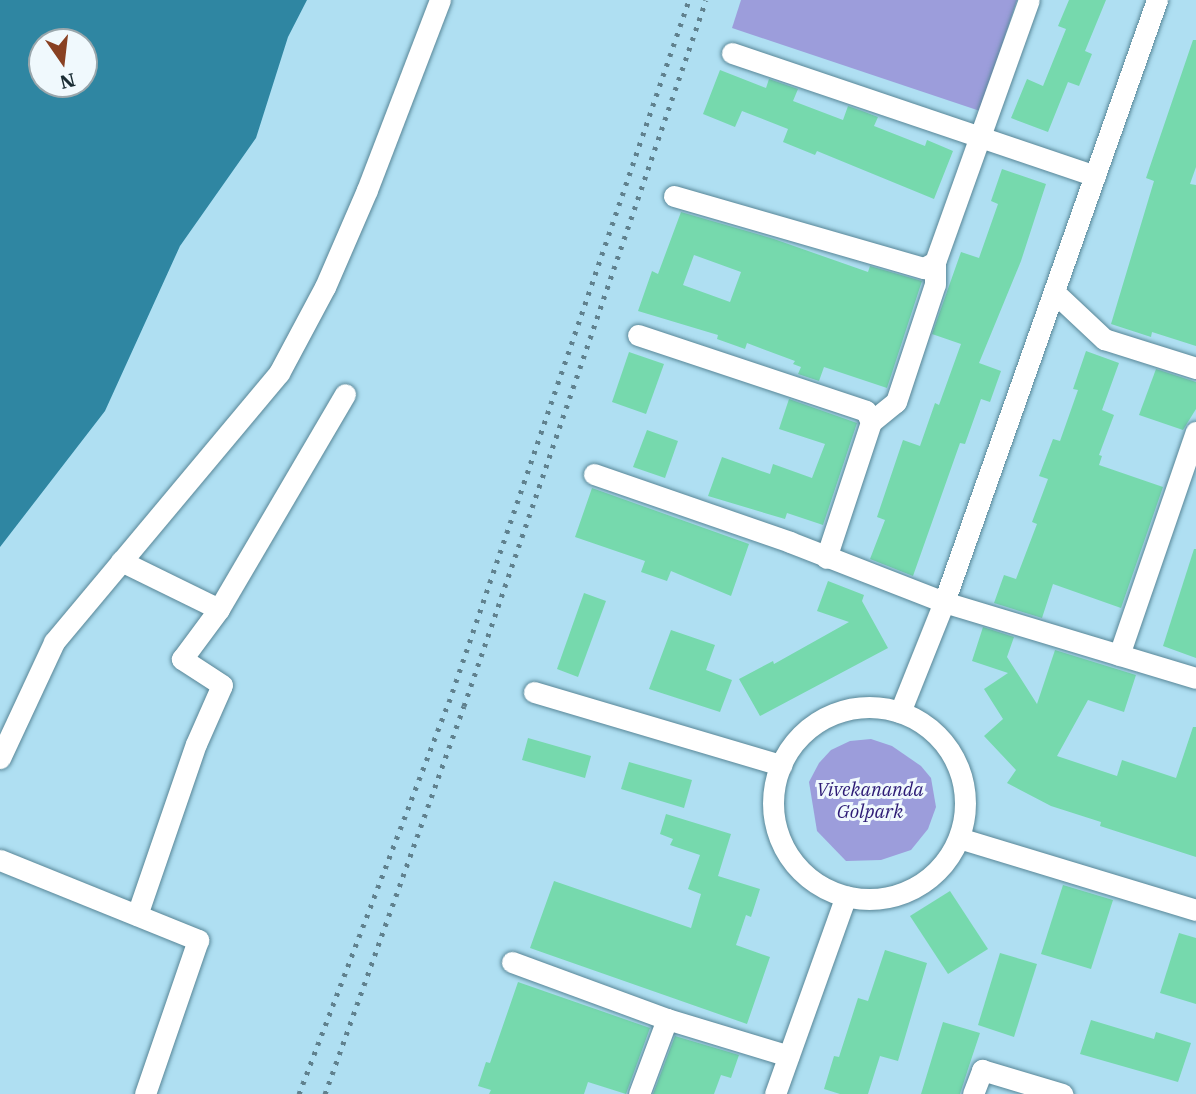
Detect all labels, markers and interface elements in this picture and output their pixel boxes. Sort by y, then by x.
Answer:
north arrow [28,28,98,98]
text: N [57,68,78,95]
park label: Vivekananda Golpark [817,779,923,823]

